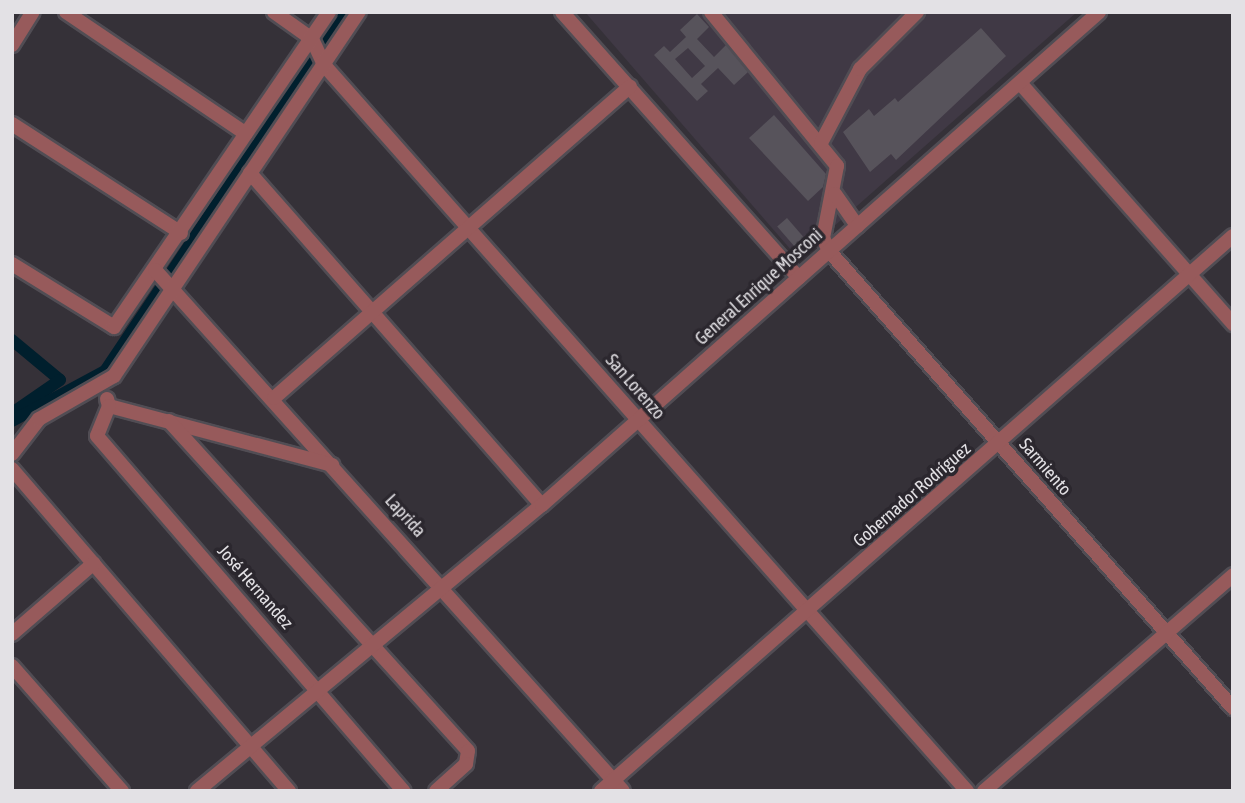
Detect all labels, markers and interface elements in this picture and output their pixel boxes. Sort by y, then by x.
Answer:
street label: General Enrique Mosconi [691,224,827,350]
street label: San Lorenzo [601,350,669,424]
street label: Sarmiento [1014,434,1076,500]
street label: Gobernador Rodríguez [849,438,975,552]
street label: Laprida [380,490,430,542]
street label: José Hernandez [213,541,297,633]

